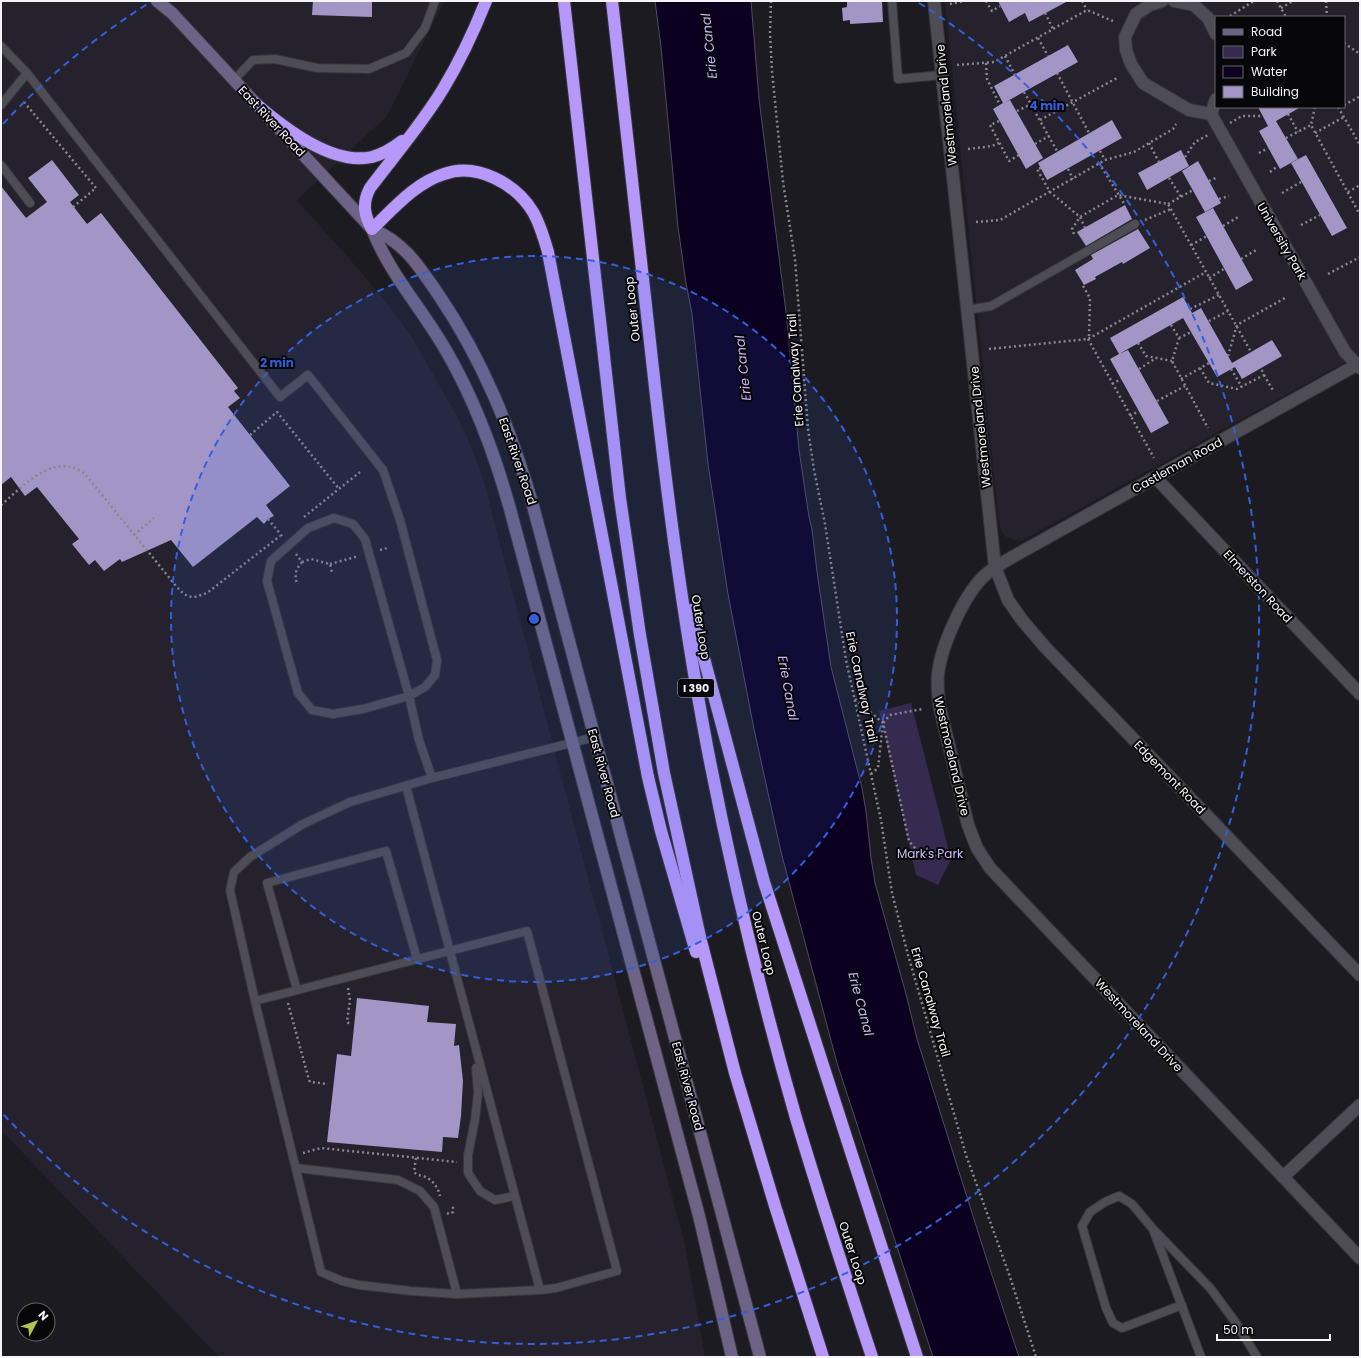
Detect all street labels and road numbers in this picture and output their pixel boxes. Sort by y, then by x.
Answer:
street label: Westmoreland Drive [931,44,961,166]
street label: East River Road [235,82,309,160]
street label: University Park [1253,199,1311,283]
street label: Outer Loop [620,276,644,342]
street label: Erie Canalway Trail [783,313,807,427]
street label: Westmoreland Drive [965,366,995,488]
street label: East River Road [495,415,541,507]
street label: Castleman Road [1129,433,1225,497]
street label: Elmerston Road [1220,546,1296,626]
street label: Outer Loop [687,593,715,661]
street label: Erie Canalway Trail [842,630,882,744]
road number: I 390 [678,679,714,697]
street label: Westmoreland Drive [930,695,974,817]
street label: East River Road [584,727,624,819]
street label: Edgemont Road [1130,736,1210,818]
street label: Outer Loop [748,909,780,977]
street label: Erie Canalway Trail [907,945,955,1059]
street label: Westmoreland Drive [1091,975,1187,1075]
street label: East River Road [668,1040,708,1132]
street label: Outer Loop [835,1219,871,1287]

